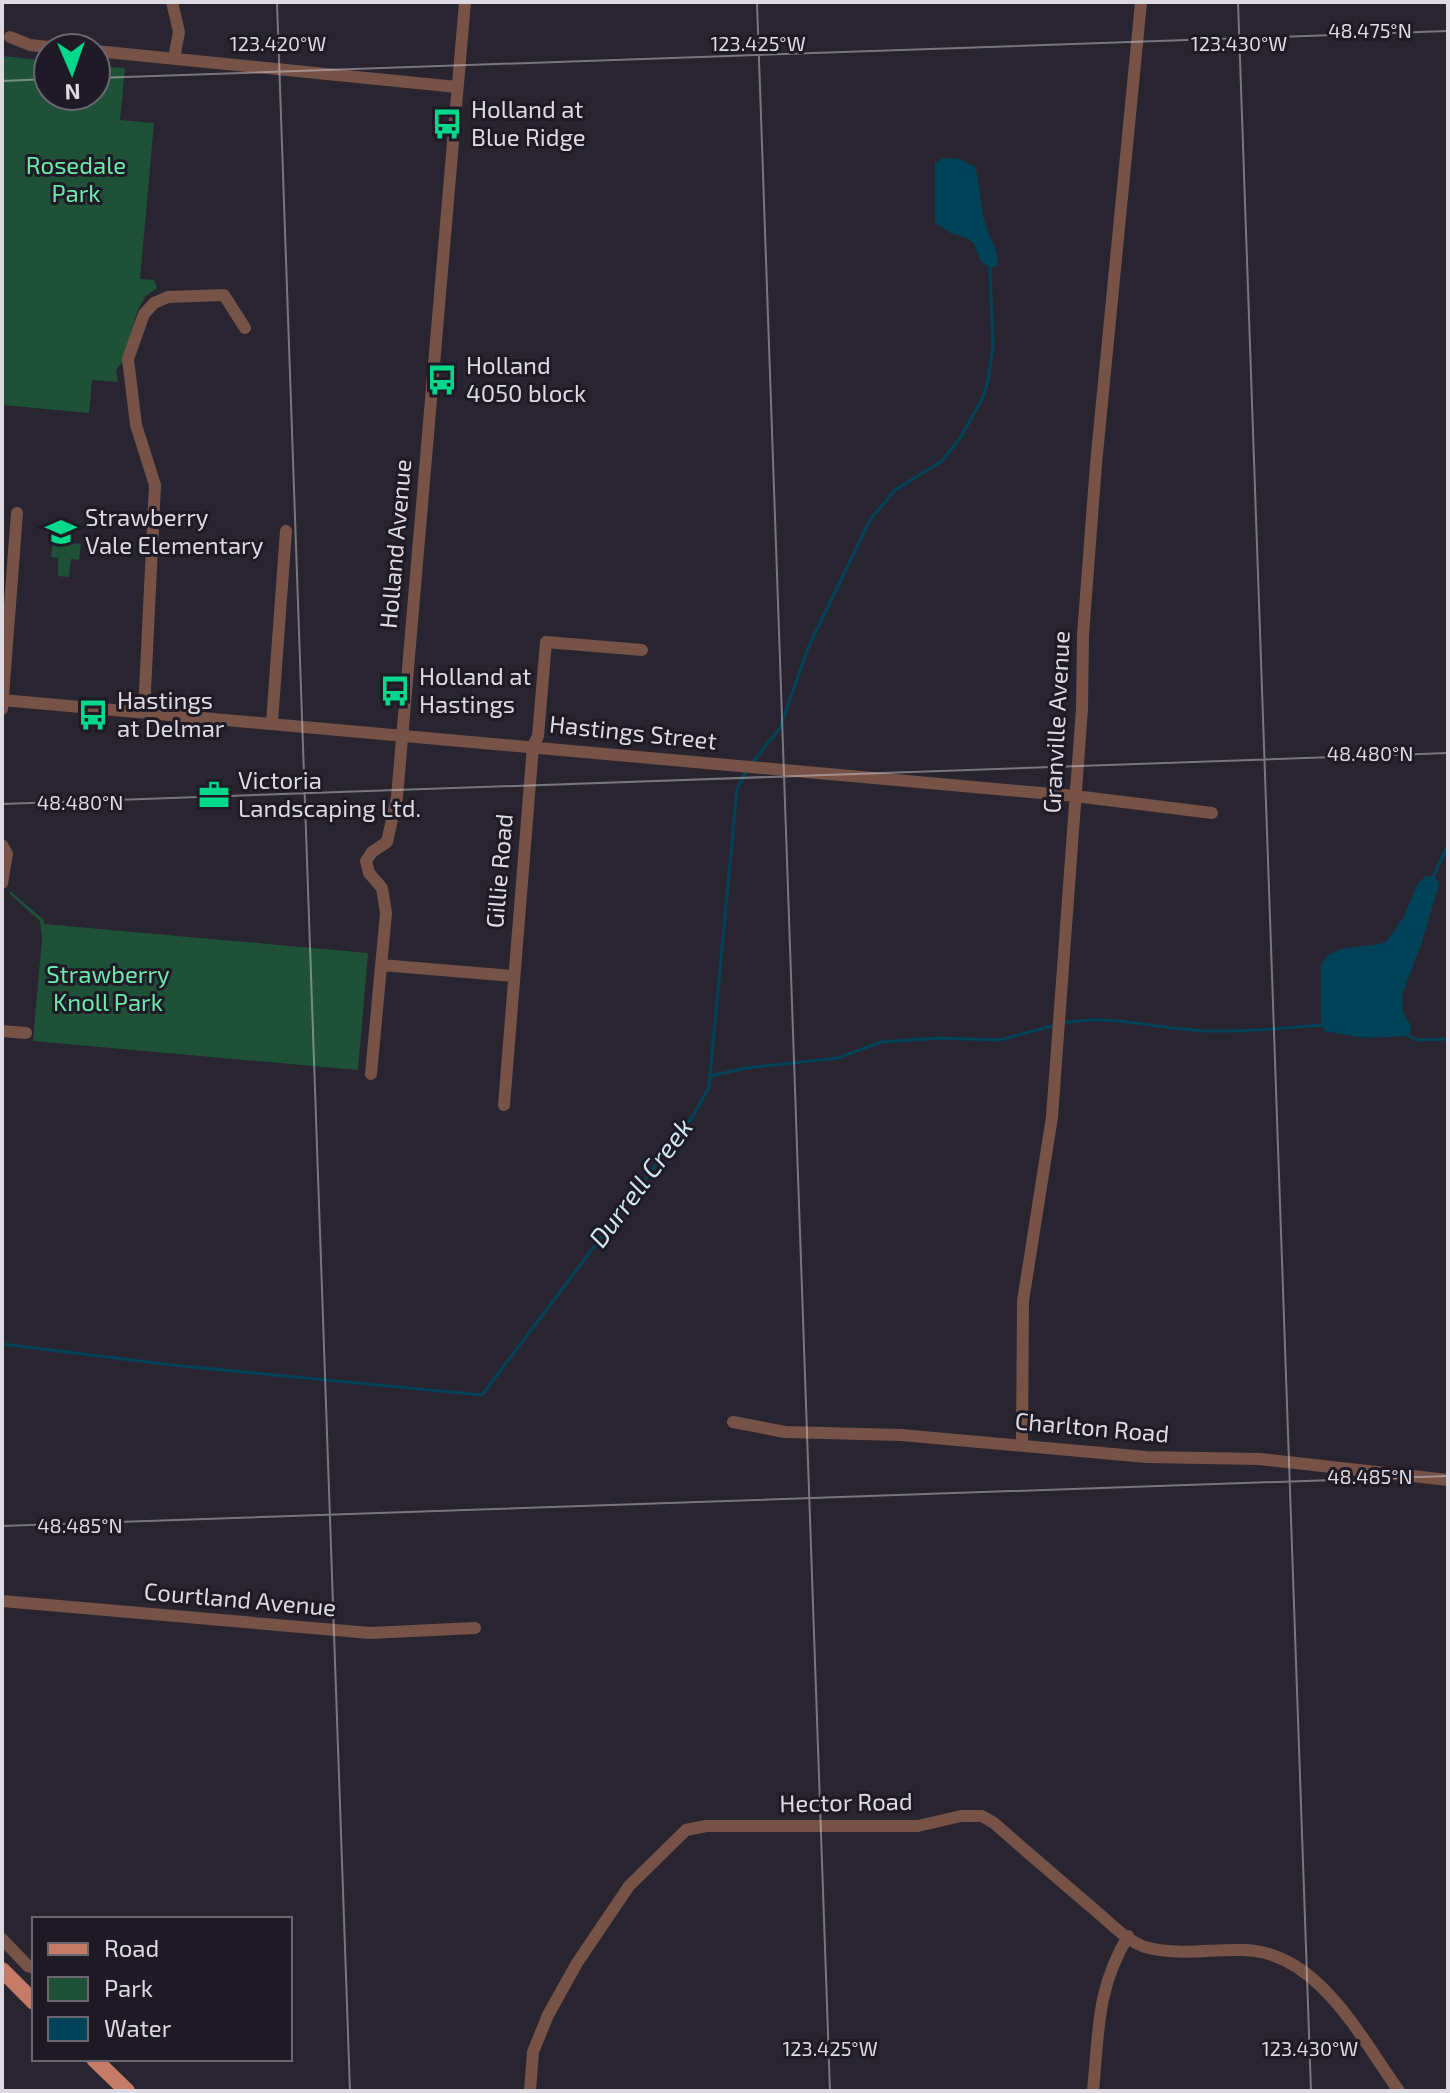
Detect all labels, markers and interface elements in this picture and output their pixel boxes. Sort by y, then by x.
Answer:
text: 48.475°N [1328,18,1412,42]
text: 123.420°W [230,31,326,55]
text: 123.425°W [710,31,806,55]
text: 123.430°W [1191,31,1287,55]
north arrow [32,32,112,112]
text: N [64,80,81,106]
place label: Holland at Blue Ridge [471,94,586,151]
bus stop icon: Holland at Blue Ridge [430,107,464,141]
park label: Rosedale Park [26,150,126,207]
place label: Holland 4050 block [466,350,586,407]
bus stop icon: Holland 4050 block [425,363,459,397]
street label: Holland Avenue [373,458,416,630]
place label: Strawberry Vale Elementary [85,502,264,559]
school or university icon: Strawberry Vale Elementary [44,515,78,549]
street label: Granville Avenue [1036,630,1075,814]
place label: Holland at Hastings [419,661,531,718]
bus stop icon: Holland at Hastings [378,674,412,708]
place label: Hastings at Delmar [117,685,225,742]
bus stop icon: Hastings at Delmar [76,698,110,732]
street label: Hastings Street [548,708,718,755]
text: 48.480°N [1327,741,1413,765]
place label: Victoria Landscaping Ltd. [238,765,421,822]
office icon: Victoria Landscaping Ltd. [197,778,231,812]
text: 48.480°N [37,790,123,814]
street label: Gillie Road [479,812,518,929]
park label: Strawberry Knoll Park [46,959,170,1016]
water label: Durrell Creek [581,1112,698,1253]
street label: Charlton Road [1014,1405,1170,1448]
text: 48.485°N [1327,1464,1413,1488]
text: 48.485°N [37,1513,123,1537]
street label: Courtland Avenue [143,1576,338,1621]
street label: Hector Road [779,1786,913,1817]
legend [32,1917,292,2061]
text: Road [104,1933,159,1962]
text: Park [104,1973,153,2002]
text: Water [104,2013,172,2042]
text: 123.425°W [782,2036,878,2060]
text: 123.430°W [1262,2036,1358,2060]

